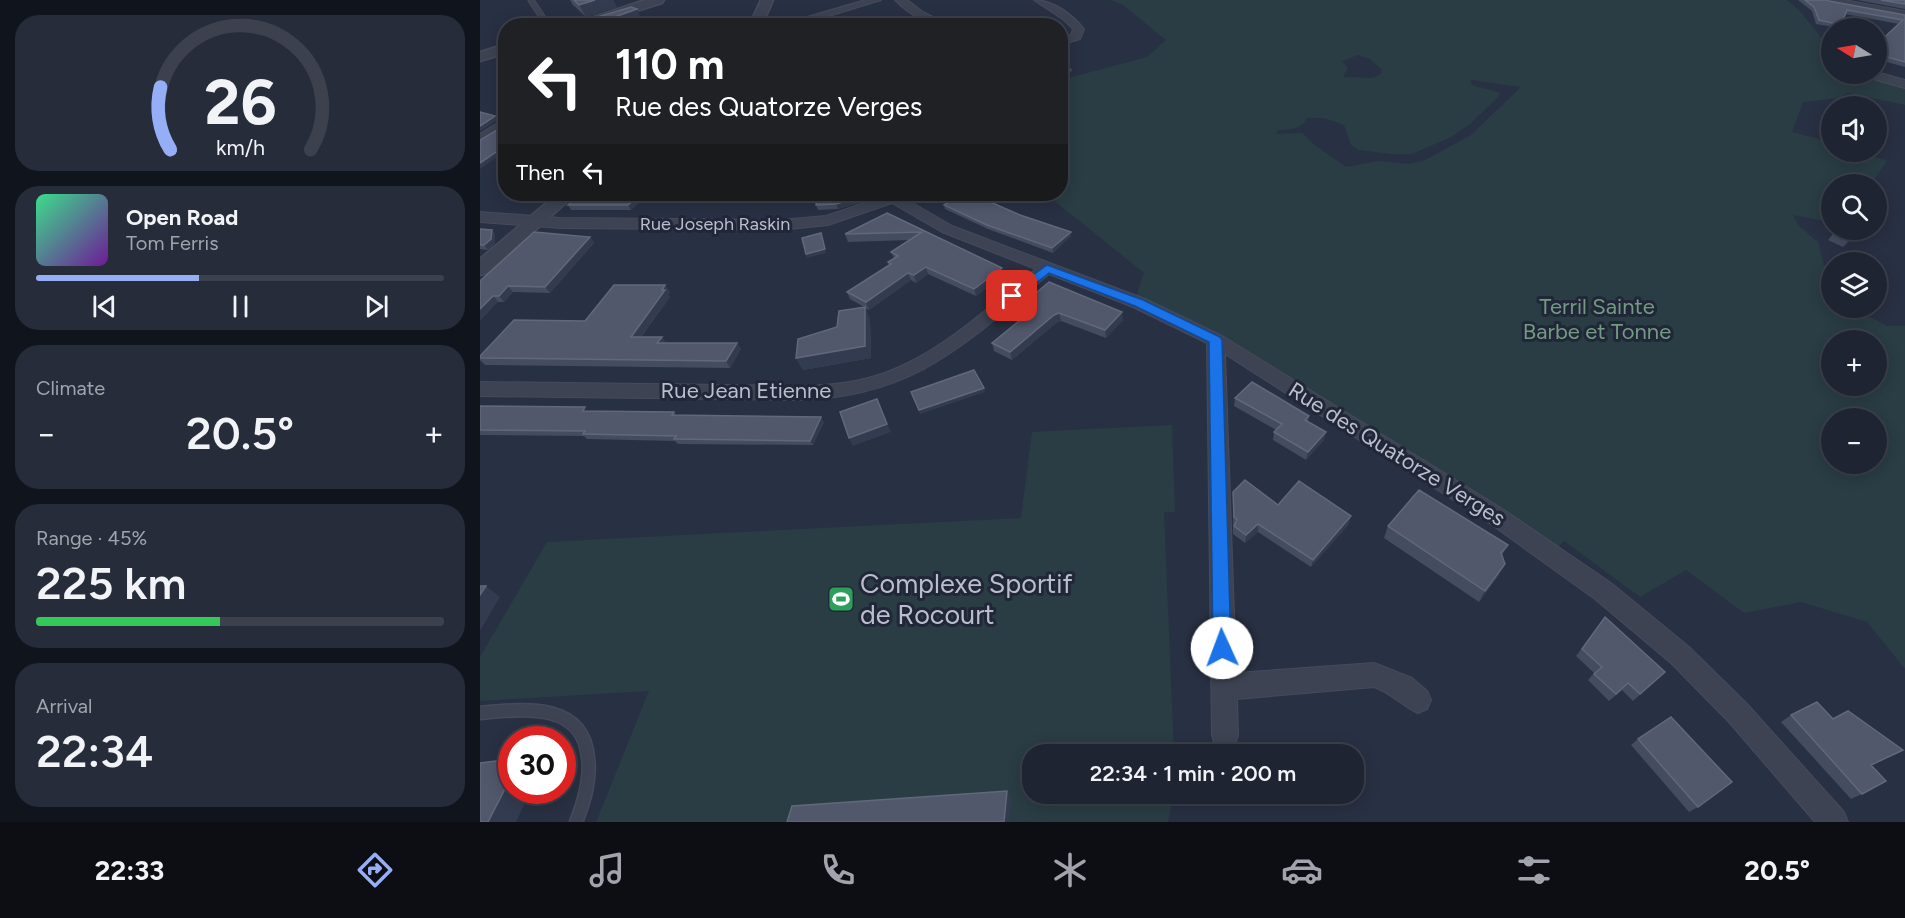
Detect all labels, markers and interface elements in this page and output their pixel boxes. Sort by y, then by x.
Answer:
north arrow [1821,18,1887,84]
map controls [1821,18,1887,474]
text: 110 m [615,39,724,90]
icon: left [516,42,594,120]
text: 26 [204,65,276,140]
text: Rue des Quatorze Verges [615,90,922,123]
button: sound [1821,96,1887,162]
text: km/h [216,135,264,160]
icon: left [577,156,610,189]
text: Then [516,159,565,186]
button: search [1821,174,1887,240]
text: Open Road [126,204,238,231]
street label: Rue Joseph Raskin [640,213,790,235]
text: Tom Ferris [126,231,219,255]
button: layers [1821,252,1887,318]
pin [986,270,1037,321]
icon: arrive [995,279,1028,312]
icon: previous [88,290,121,323]
icon: pause [224,290,257,323]
icon: next [360,290,393,323]
park label: Terril Sainte Barbe et Tonne [1523,293,1671,345]
button: + [1821,330,1887,396]
text: Climate [36,376,105,400]
street label: Rue des Quatorze Verges [1284,376,1510,532]
street label: Rue Jean Etienne [661,377,831,404]
text: 20.5° [186,406,294,460]
button: − [1821,408,1887,474]
text: − [36,414,57,453]
text: + [423,414,444,453]
text: Range · 45% [36,526,147,550]
text: 225 km [36,556,186,610]
place label: Complexe Sportif de Rocourt [860,567,1072,631]
sports icon: Complexe Sportif de Rocourt [826,584,856,614]
position arrow [1190,616,1254,680]
text: Arrival [36,694,92,718]
text: 22:34 [36,724,153,778]
speed limit sign: 30 [498,726,576,804]
text: 22:34 · 1 min · 200 m [1090,760,1296,787]
icon: directions [354,849,396,891]
icon: music [586,849,628,891]
icon: phone [817,849,859,891]
icon: climate [1049,849,1091,891]
icon: car [1281,849,1323,891]
icon: filters [1513,849,1555,891]
text: 22:33 [95,854,164,887]
text: 20.5° [1744,854,1810,887]

